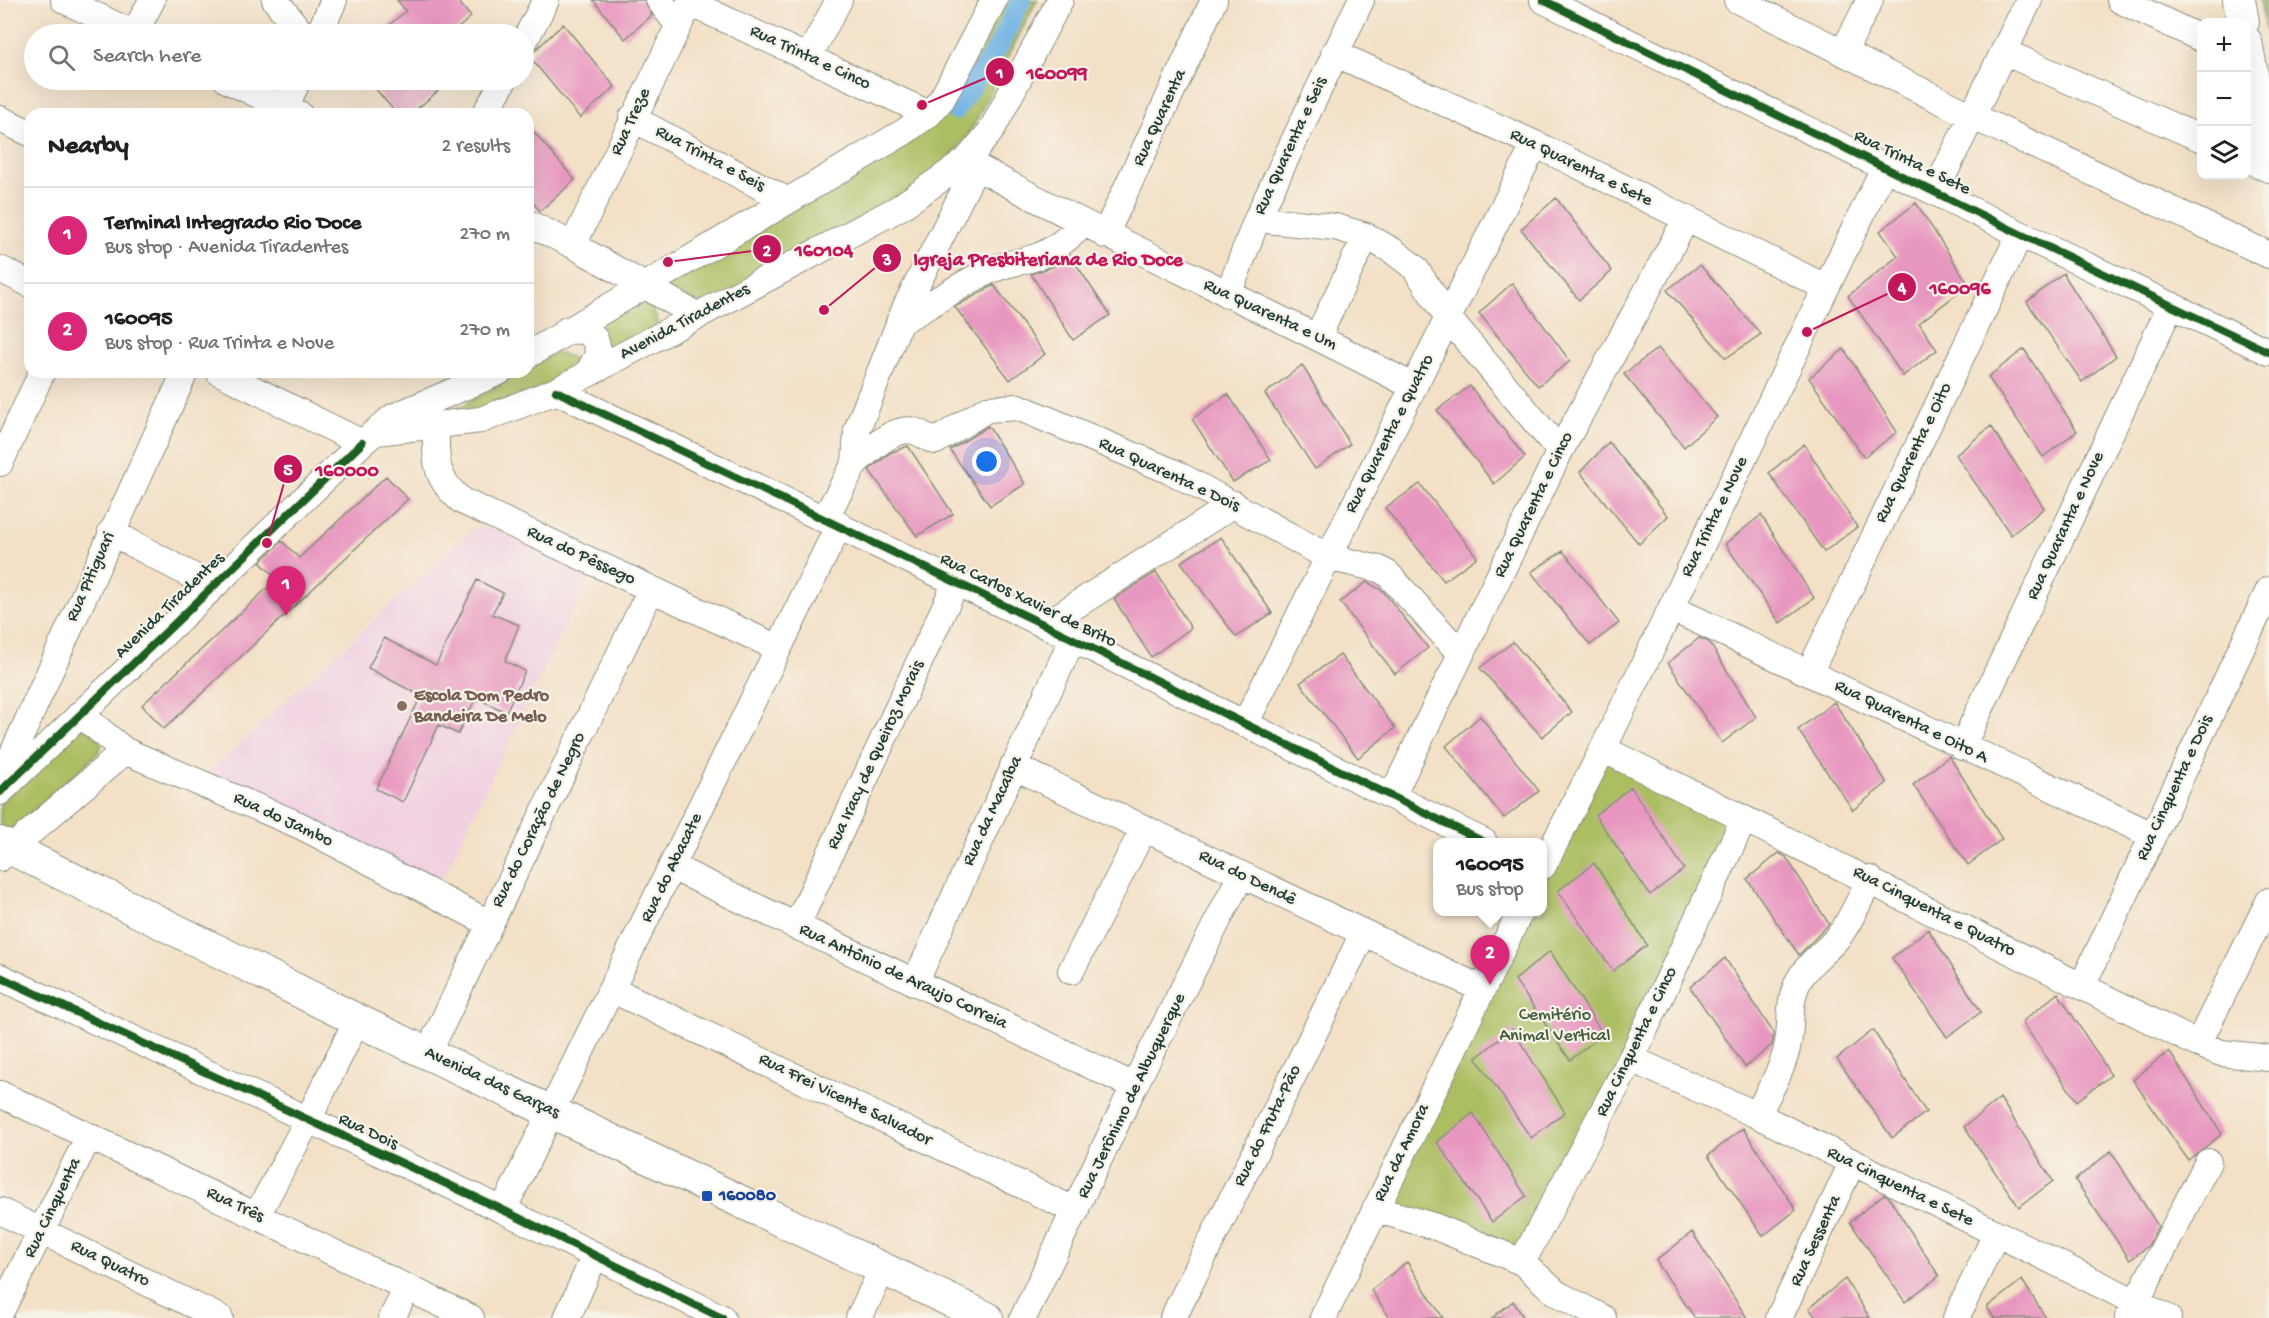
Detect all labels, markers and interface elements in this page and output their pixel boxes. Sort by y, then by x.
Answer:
map controls [2197,18,2251,180]
button: + [2197,18,2251,72]
street label: Rua Trinta e Cinco [746,21,874,95]
search box [24,24,534,90]
icon: search [45,41,78,74]
text: Search here [93,44,201,70]
callout: 160099 [985,53,1100,91]
text: 1 [995,64,1004,85]
text: 160099 [1026,64,1087,87]
street label: Rua Quarenta [1128,65,1192,170]
street label: Rua Quarenta e Seis [1250,72,1333,219]
button: − [2197,72,2251,126]
street label: Rua Treze [606,84,656,159]
street label: Rua Trinta e Seis [652,121,770,197]
street label: Rua Quarenta e Sete [1506,124,1656,212]
street label: Rua Trinta e Sete [1850,126,1974,201]
button: layers [2197,126,2251,180]
text: Nearby [48,132,129,163]
text: 2 results [441,136,510,159]
text: Terminal Integrado Rio Doce [105,211,361,237]
text: 1 [63,224,72,247]
text: 270 m [460,224,510,247]
callout: 160104 [752,230,865,268]
text: Bus stop · Avenida Tiradentes [105,237,348,260]
callout: Igreja Presbiteriana de Rio Doce [872,239,1195,277]
text: 160104 [794,241,854,264]
text: 2 [763,242,772,263]
text: Igreja Presbiteriana de Rio Doce [913,250,1183,273]
text: 3 [881,251,892,272]
callout: 160096 [1887,268,2002,306]
street label: Rua Quarenta e Um [1200,275,1340,355]
street label: Avenida Tiradentes [617,278,755,365]
text: 4 [1897,279,1907,300]
text: 160096 [1928,279,1991,302]
text: 160095 [105,307,173,333]
text: 2 [63,320,72,343]
text: 270 m [460,320,510,343]
text: Bus stop · Rua Trinta e Nove [105,333,334,356]
street label: Rua Quarenta e Quatro [1341,351,1439,517]
street label: Rua Quarenta e Oito [1871,379,1957,527]
street label: Rua Quarenta e Cinco [1490,429,1578,581]
street label: Rua Quarenta e Dois [1095,433,1244,518]
your location [972,447,1001,476]
street label: Rua Quaranta e Nove [2022,448,2110,603]
callout: 160000 [273,450,391,488]
street label: Rua Trinta e Nove [1677,453,1754,581]
text: 5 [283,461,293,482]
text: 160000 [314,461,379,484]
street label: Rua do Pêssego [523,522,639,590]
street label: Rua Pitiguari [62,529,120,625]
street label: Avenida Tiradentes [111,547,230,664]
street label: Rua Carlos Xavier de Brito [936,549,1120,653]
pin: 1 [266,566,306,616]
street label: Rua Iracy de Queiroz Morais [823,656,930,853]
street label: Rua Quarenta e Oito A [1831,676,1992,769]
place label: Escola Dom Pedro Bandeira De Melo [413,686,550,728]
marker: Escola Dom Pedro Bandeira De Melo [395,699,409,713]
street label: Rua Cinquenta e Dois [2132,711,2219,864]
street label: Rua do Coração de Negro [487,729,591,911]
street label: Rua da Macaíba [958,752,1028,869]
street label: Rua do Jambo [230,788,336,852]
street label: Rua do Abacate [636,809,708,926]
popup [1433,838,1547,916]
street label: Rua do Dendê [1195,845,1300,911]
text: 160095 [1456,853,1524,879]
street label: Rua Cinquenta e Quatro [1849,862,2019,962]
text: Bus stop [1456,879,1524,902]
street label: Rua Antônio de Araujo Correia [795,919,1011,1035]
pin: 2 [1470,936,1510,985]
street label: Rua Cinquenta e Cinco [1592,964,1682,1120]
street label: Rua Jerônimo de Albuquerque [1073,989,1191,1202]
park label: Cemitério Animal Vertical [1499,1005,1611,1047]
street label: Avenida das Garças [421,1042,564,1124]
street label: Rua Frei Vicente Salvador [755,1049,937,1152]
street label: Rua do Fruta-Pão [1230,1062,1306,1190]
street label: Rua da Amora [1369,1100,1435,1205]
street label: Rua Dois [335,1109,403,1156]
street label: Rua Cinquenta e Sete [1823,1142,1978,1232]
street label: Rua Cinquenta [20,1154,87,1261]
street label: Rua Três [203,1183,268,1228]
place label: 160080 [718,1186,777,1207]
marker: 160080 [700,1189,714,1203]
street label: Rua Sessenta [1786,1191,1847,1290]
street label: Rua Quatro [67,1236,153,1292]

